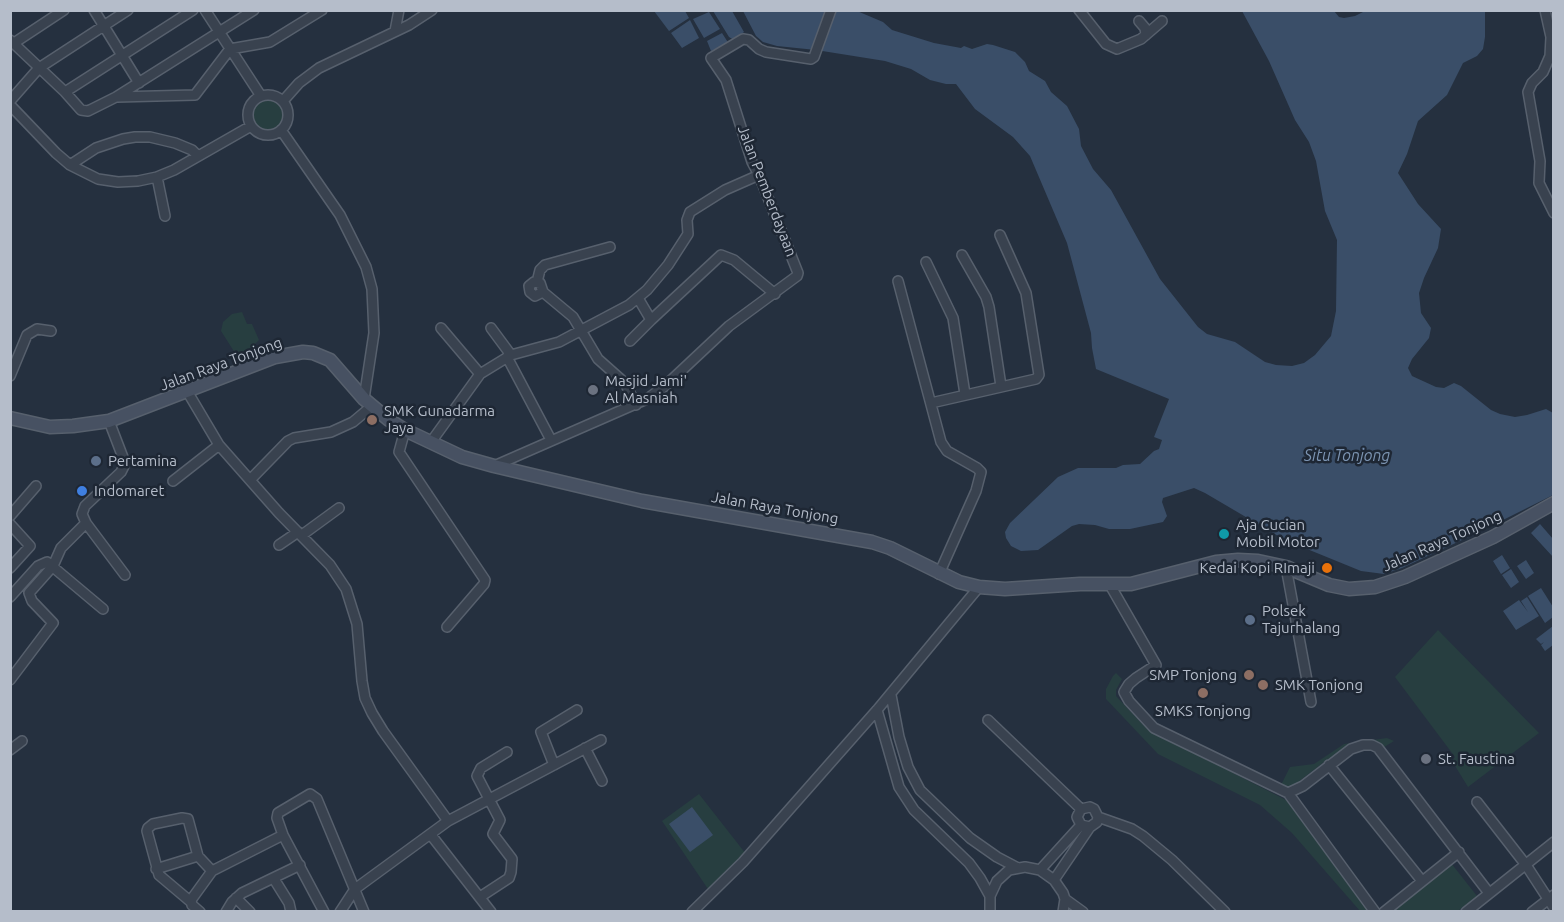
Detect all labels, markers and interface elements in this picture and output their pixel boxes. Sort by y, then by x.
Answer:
street label: Jalan Pemberdayaan [734,123,800,259]
street label: Jalan Raya Tonjong [157,334,285,394]
place label: Masjid Jami' Al Masniah [605,372,687,407]
marker: Masjid Jami' Al Masniah [586,383,600,397]
place label: SMK Gunadarma Jaya [384,402,495,437]
marker: SMK Gunadarma Jaya [365,413,379,427]
water label: Situ Tonjong [1304,446,1390,466]
place label: Pertamina [108,452,177,470]
marker: Pertamina [89,454,103,468]
place label: Indomaret [94,482,164,500]
marker: Indomaret [75,484,89,498]
street label: Jalan Raya Tonjong [710,488,840,528]
street label: Jalan Raya Tonjong [1380,507,1504,575]
place label: Aja Cucian Mobil Motor [1236,516,1320,551]
marker: Aja Cucian Mobil Motor [1217,527,1231,541]
place label: Kedai Kopi RImaji [1200,559,1315,577]
marker: Kedai Kopi RImaji [1320,561,1334,575]
place label: Polsek Tajurhalang [1262,602,1340,637]
marker: Polsek Tajurhalang [1243,613,1257,627]
place label: SMP Tonjong [1149,666,1237,684]
marker: SMP Tonjong [1242,668,1256,682]
place label: SMK Tonjong [1275,676,1363,694]
marker: SMK Tonjong [1256,678,1270,692]
marker: SMKS Tonjong [1196,686,1210,700]
place label: SMKS Tonjong [1155,702,1251,720]
place label: St. Faustina [1438,750,1515,768]
marker: St. Faustina [1419,752,1433,766]

